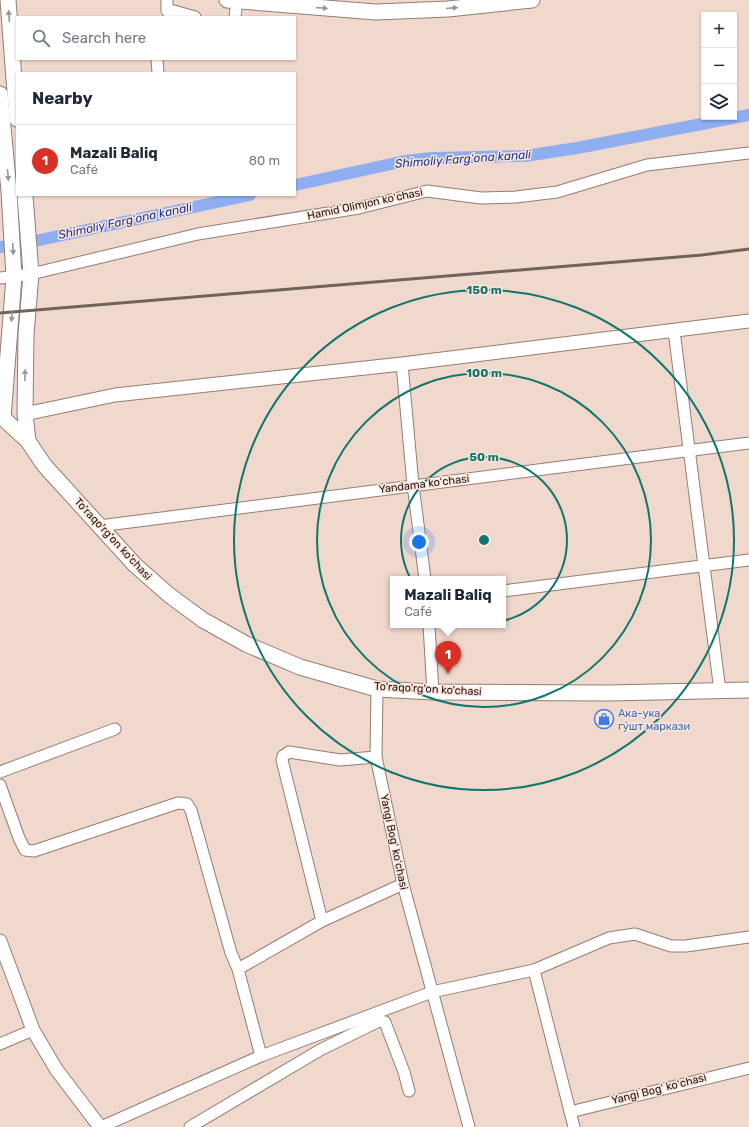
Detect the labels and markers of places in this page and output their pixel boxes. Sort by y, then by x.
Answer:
centre of rings [477,533,491,547]
pin: 1 [435,641,461,674]
place label: Ака-ука гу́шт маркази [618,707,690,733]
shop icon: Ака-ука гу́шт маркази [593,708,615,730]

